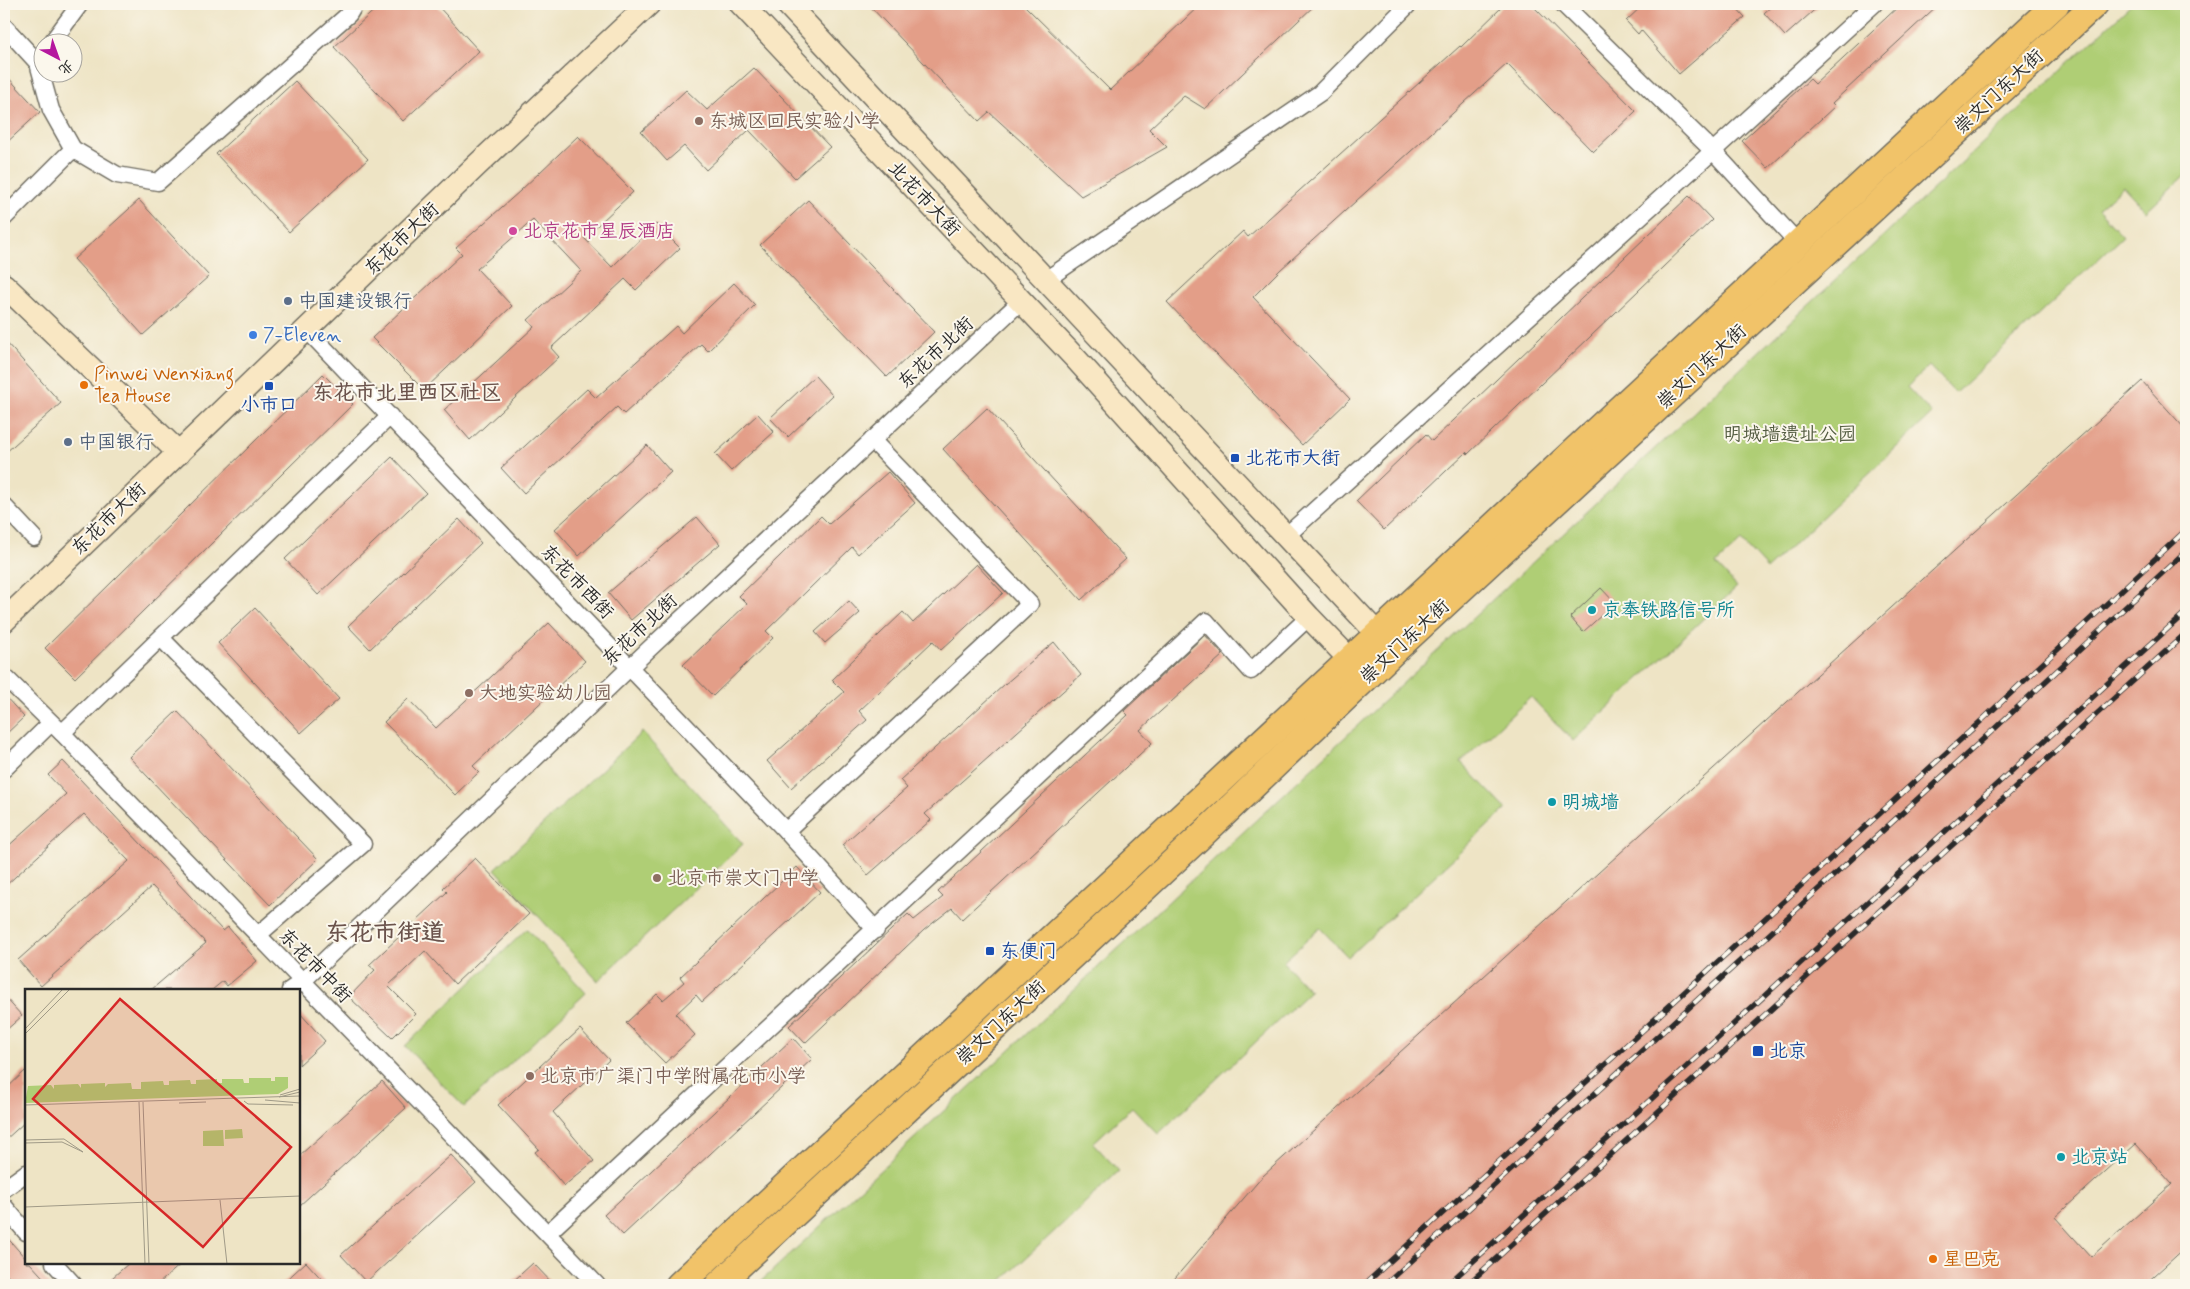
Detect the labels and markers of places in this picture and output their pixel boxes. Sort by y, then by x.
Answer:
place label: 东城区回民实验小学 [709,109,880,134]
marker: 东城区回民实验小学 [693,115,705,127]
place label: 北京花市星辰酒店 [523,219,675,244]
marker: 北京花市星辰酒店 [507,225,519,237]
place label: 中国建设银行 [298,289,412,314]
marker: 中国建设银行 [282,295,294,307]
place label: 7-Eleven [263,323,341,348]
marker: 7-Eleven [247,329,259,341]
place label: Pinwei Wenxiang Tea House [94,362,234,409]
marker: Pinwei Wenxiang Tea House [78,379,90,391]
marker: 小市口 [263,380,275,392]
place label: 小市口 [240,393,298,418]
place label: 中国银行 [78,430,154,455]
marker: 中国银行 [62,436,74,448]
place label: 北花市大街 [1245,446,1340,471]
marker: 北花市大街 [1229,452,1241,464]
place label: 京奉铁路信号所 [1602,598,1735,623]
marker: 京奉铁路信号所 [1586,604,1598,616]
place label: 大地实验幼儿园 [479,681,612,706]
marker: 大地实验幼儿园 [463,687,475,699]
place label: 明城墙 [1562,790,1619,815]
marker: 明城墙 [1546,796,1558,808]
place label: 北京市崇文门中学 [667,866,819,891]
marker: 北京市崇文门中学 [651,872,663,884]
place label: 东便门 [1000,939,1057,964]
marker: 东便门 [984,945,996,957]
place label: 北京 [1769,1039,1807,1064]
marker: 北京 [1751,1044,1765,1058]
place label: 北京市广渠门中学附属花市小学 [540,1064,806,1089]
marker: 北京市广渠门中学附属花市小学 [524,1070,536,1082]
place label: 北京站 [2071,1145,2128,1170]
marker: 北京站 [2055,1151,2067,1163]
place label: 星巴克 [1943,1247,2000,1272]
marker: 星巴克 [1927,1253,1939,1265]

